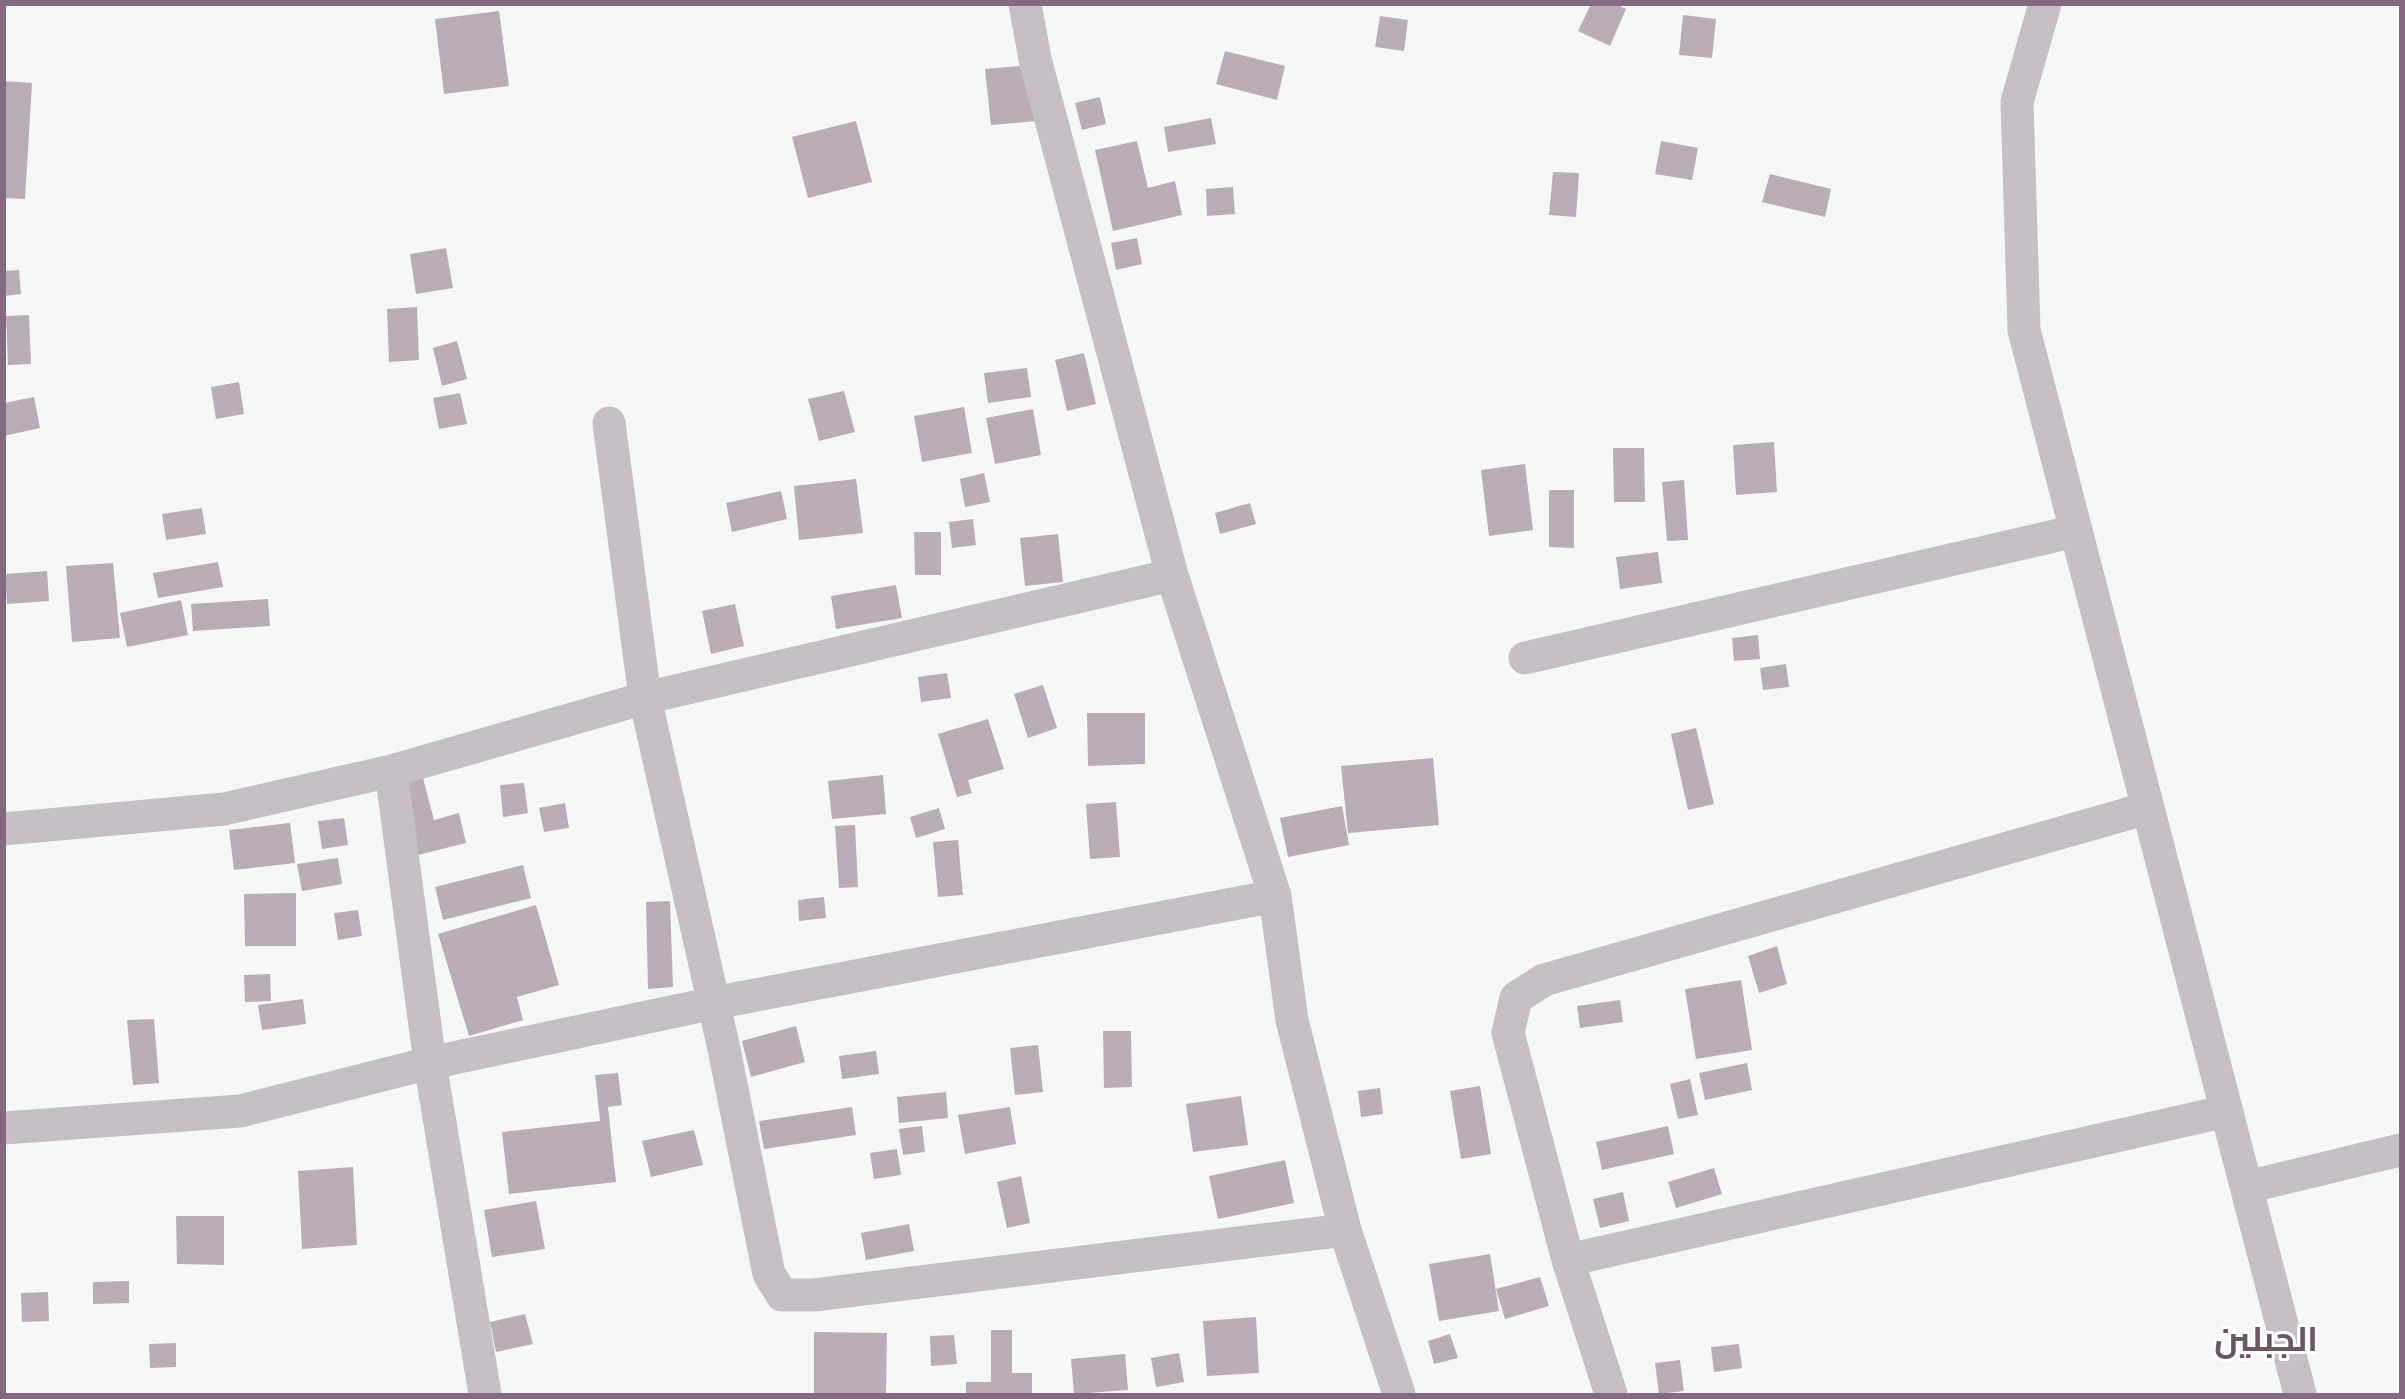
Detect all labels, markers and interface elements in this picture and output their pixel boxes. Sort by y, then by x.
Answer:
district label: الجبلين [2214,1321,2318,1361]

